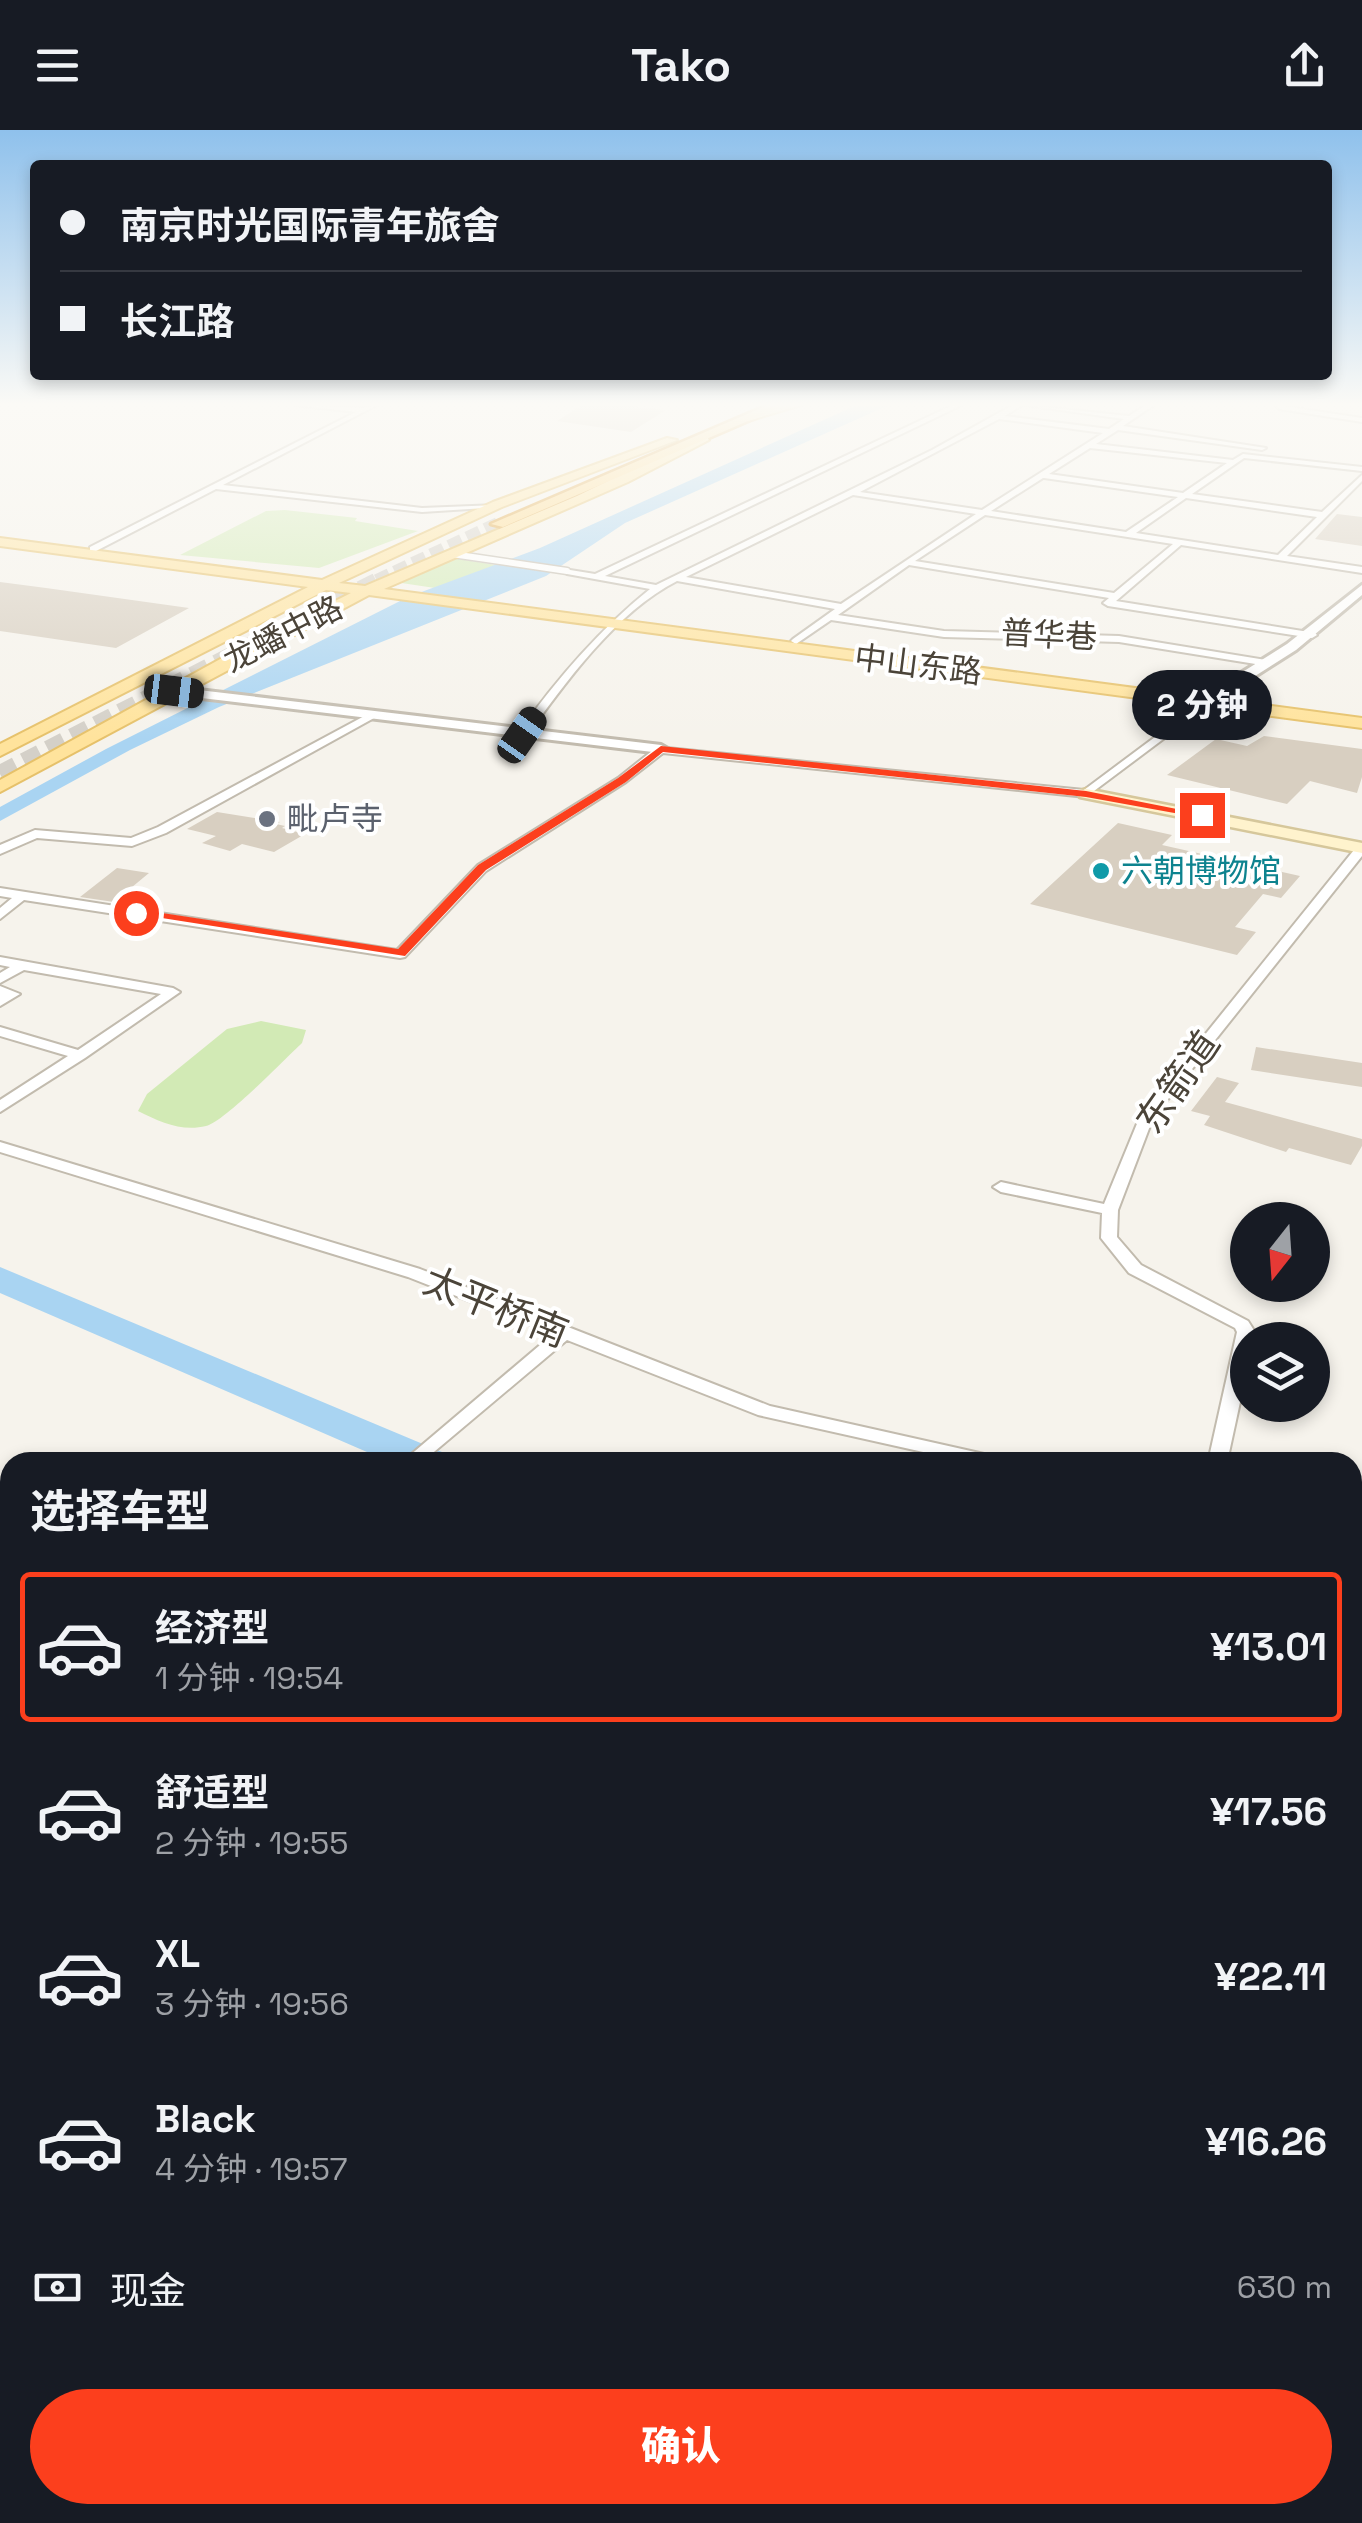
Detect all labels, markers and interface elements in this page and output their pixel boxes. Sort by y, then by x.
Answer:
text: Tako [631,37,731,94]
icon: menu [30,38,85,93]
icon: share [1277,38,1332,93]
text: 南京时光国际青年旅舍 [120,202,500,250]
text: 长江路 [120,298,234,346]
street label: 龙蟠中路 [217,587,349,681]
street label: 普华巷 [1000,613,1098,657]
street label: 中山东路 [852,637,984,693]
callout: 2 分钟 [1132,670,1272,740]
car [142,672,206,710]
text: 2 分钟 [1156,685,1248,725]
car [493,702,551,768]
route end [1180,793,1225,838]
place label: 毗卢寺 [287,799,383,839]
marker: 毗卢寺 [256,808,278,830]
place label: 六朝博物馆 [1121,851,1281,891]
marker: 六朝博物馆 [1090,860,1112,882]
route start [114,891,159,936]
street label: 东箭道 [1126,1022,1230,1142]
north arrow [1230,1202,1330,1302]
map controls [1230,1202,1330,1422]
street label: 太平桥南 [417,1256,575,1358]
button: layers [1230,1322,1330,1422]
text: 选择车型 [30,1483,210,1540]
icon: car [35,1602,125,1692]
text: 经济型 [155,1604,269,1652]
text: ¥13.01 [1210,1623,1327,1671]
text: 1 分钟 · 19:54 [155,1658,343,1698]
icon: car [35,1767,125,1857]
text: 舒适型 [155,1769,269,1817]
text: ¥17.56 [1210,1788,1327,1836]
text: 2 分钟 · 19:55 [155,1823,348,1863]
text: XL [155,1930,200,1978]
icon: car [35,1932,125,2022]
text: ¥22.11 [1215,1953,1327,2001]
text: 3 分钟 · 19:56 [155,1984,349,2024]
text: Black [155,2095,256,2143]
icon: car [35,2097,125,2187]
text: ¥16.26 [1205,2118,1327,2166]
text: 4 分钟 · 19:57 [155,2149,348,2189]
icon: cash [30,2260,85,2315]
text: 现金 [110,2267,186,2315]
text: 630 m [1237,2267,1332,2307]
button: 确认 [30,2389,1332,2504]

